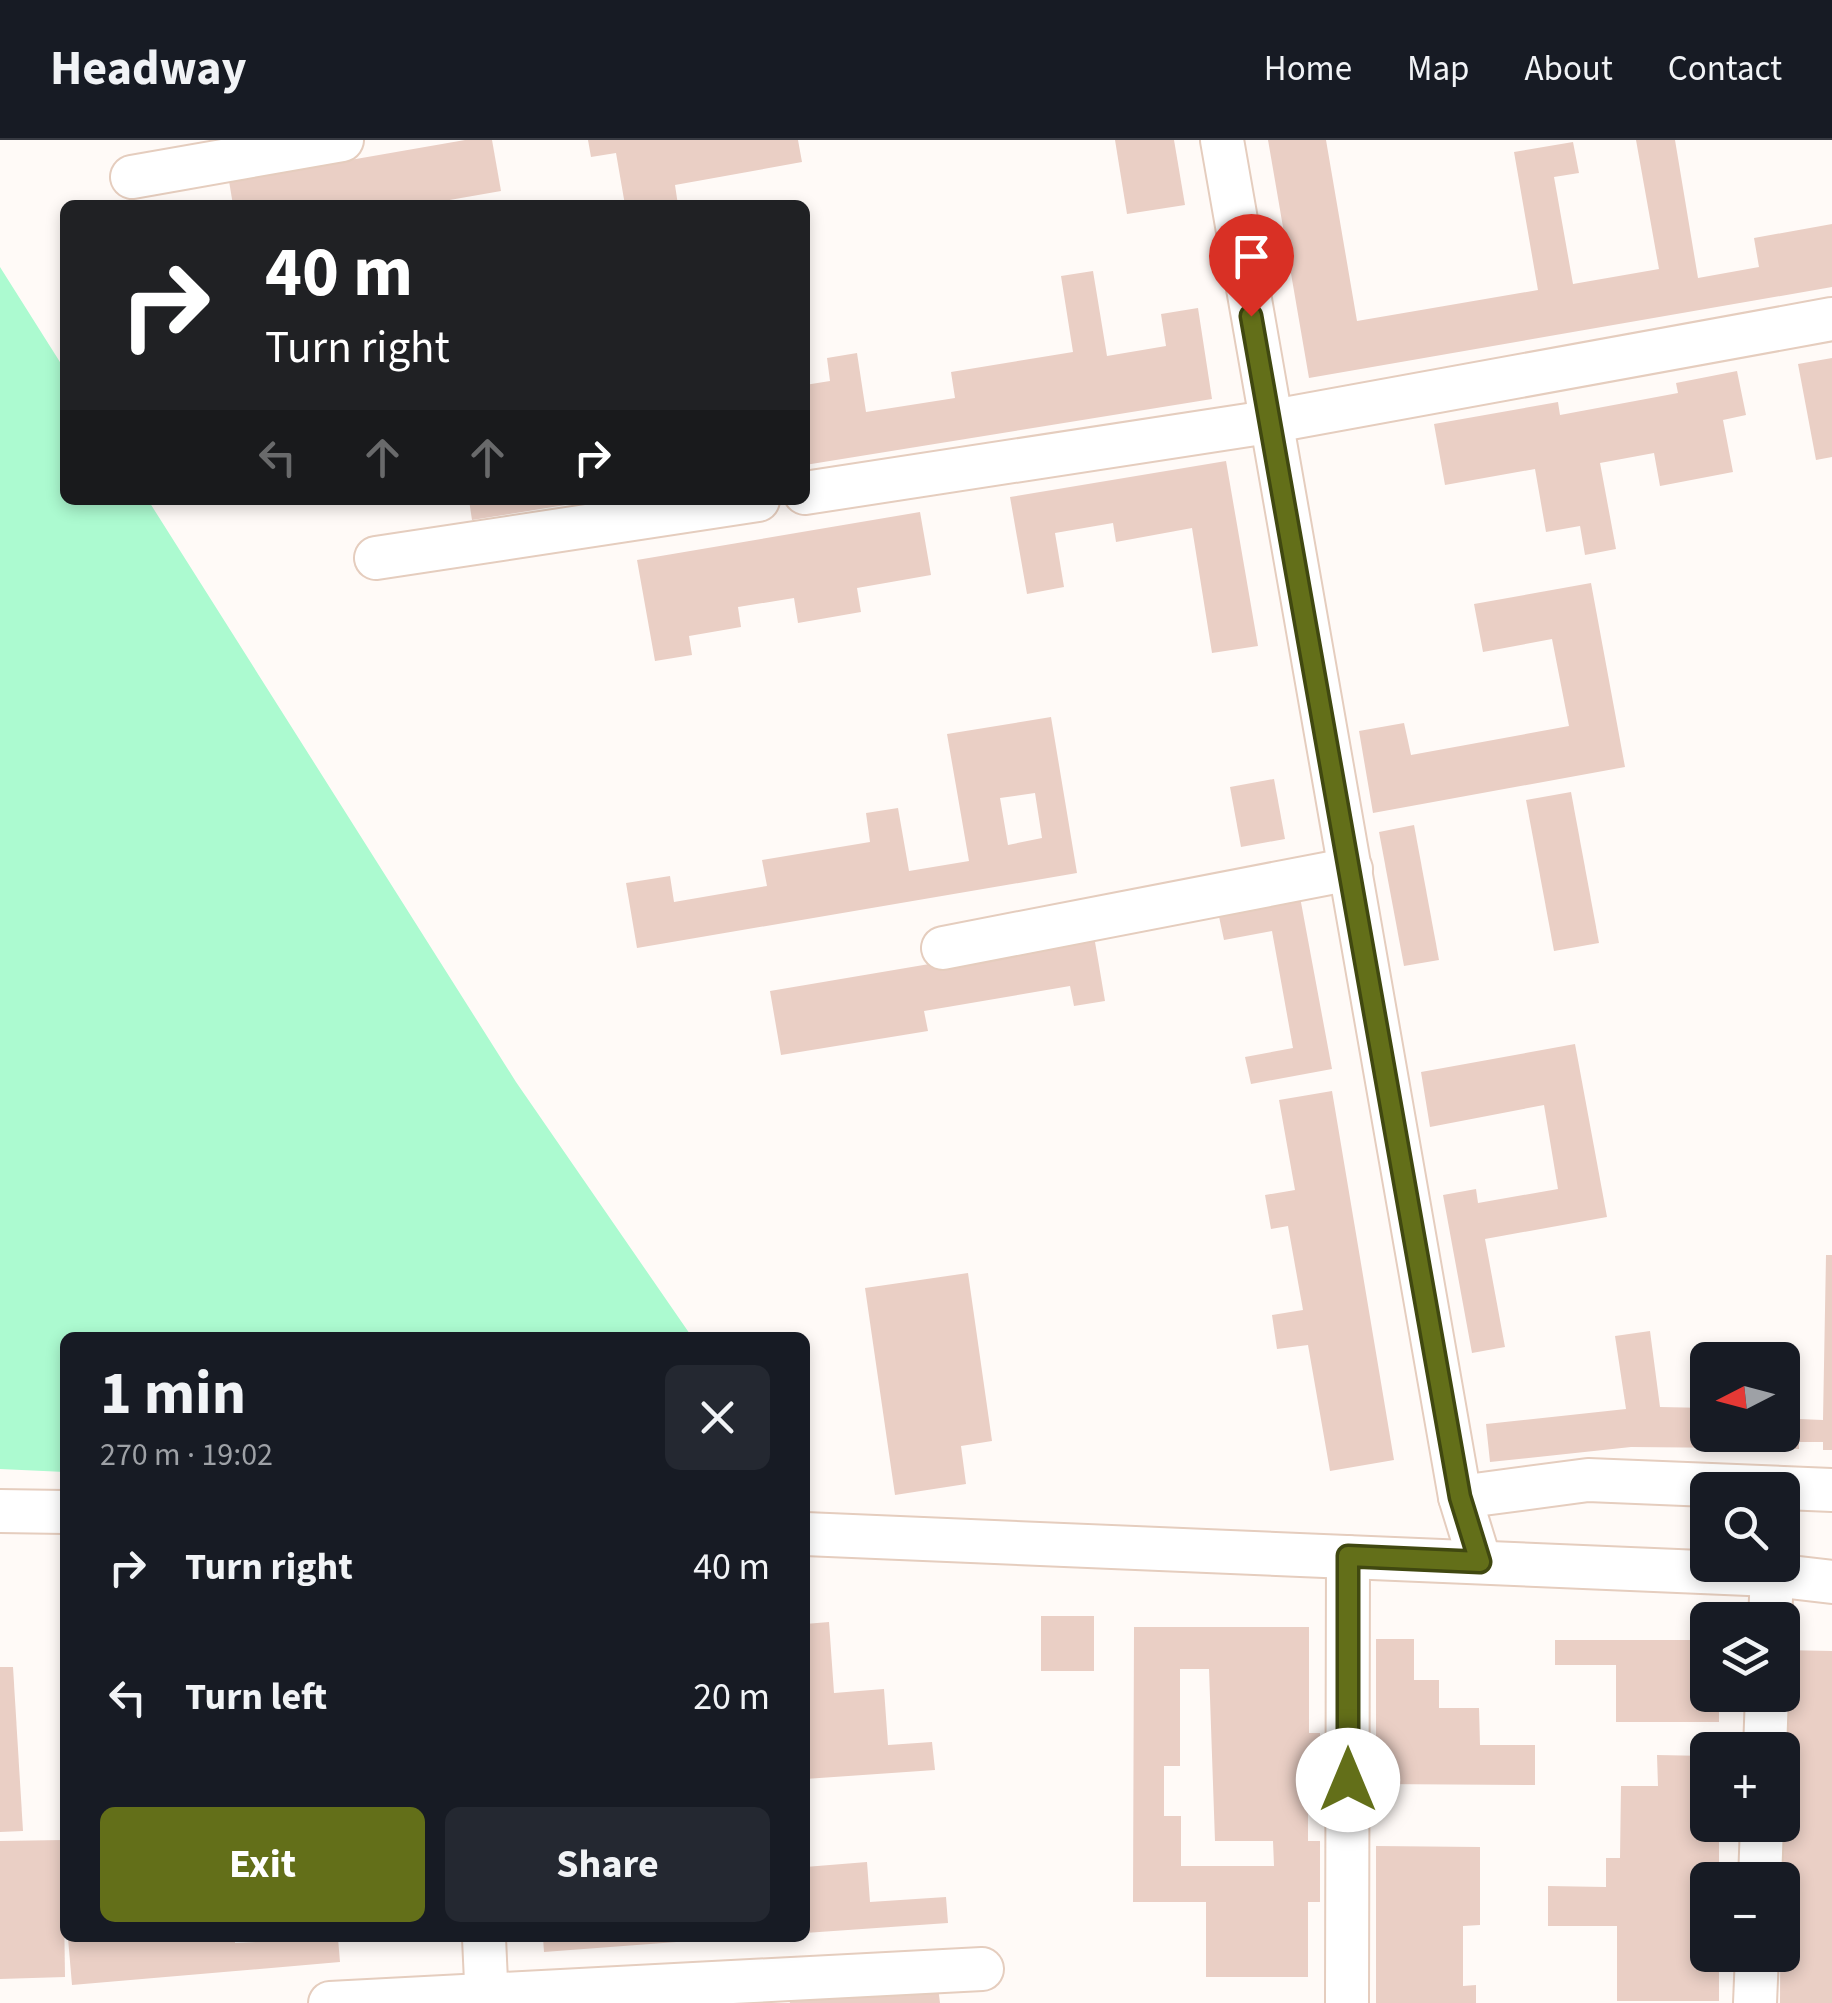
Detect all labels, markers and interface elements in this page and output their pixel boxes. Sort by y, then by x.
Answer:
text: Headway [50,35,247,103]
text: Home [1264,44,1352,94]
text: Map [1407,44,1470,94]
text: About [1525,44,1613,94]
text: Contact [1668,44,1782,94]
pin [1209,214,1294,317]
text: 40 m [265,223,413,323]
icon: arrive [1224,229,1279,284]
icon: right [100,240,230,370]
text: Turn right [265,316,450,380]
icon: left [250,430,305,485]
icon: ahead [355,430,410,485]
icon: ahead [460,430,515,485]
icon: right [565,430,620,485]
north arrow [1690,1342,1800,1452]
map controls [1690,1342,1800,1972]
text: 1 min [100,1352,246,1437]
button: close [665,1365,770,1470]
text: 270 m · 19:02 [100,1432,273,1478]
button: search [1690,1472,1800,1582]
icon: right [100,1540,155,1595]
text: Turn right [185,1540,353,1594]
text: 40 m [693,1540,770,1594]
button: layers [1690,1602,1800,1712]
icon: left [100,1670,155,1725]
text: Turn left [185,1670,327,1724]
text: 20 m [693,1670,770,1724]
position arrow [1296,1728,1400,1832]
button: + [1690,1732,1800,1842]
button: Exit [100,1807,425,1922]
button: Share [445,1807,770,1922]
button: − [1690,1862,1800,1972]

